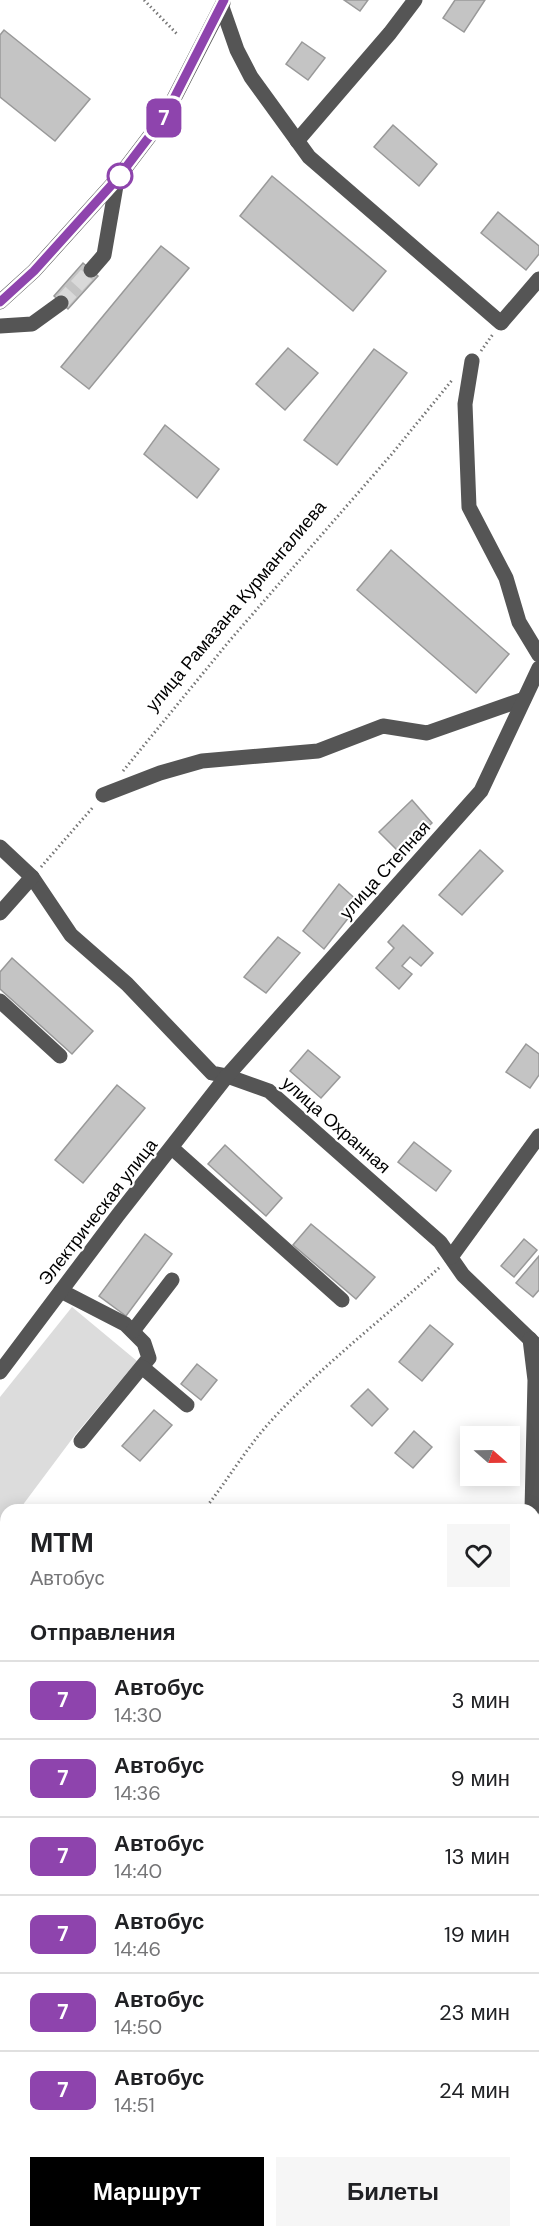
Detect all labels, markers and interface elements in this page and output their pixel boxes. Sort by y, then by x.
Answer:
line badge: 7 [144,98,184,138]
text: 7 [158,104,170,132]
unlabelled marker [107,163,133,189]
street label: улица Рамазана Курмангалиева [140,495,332,717]
street label: улица Степная [334,816,436,924]
street label: улица Охранная [277,1071,395,1179]
street label: Электрическая улица [33,1133,163,1290]
north arrow [460,1426,520,1486]
map controls [460,1426,520,1486]
text: МТМ [30,1524,94,1561]
button: heart [447,1524,510,1587]
text: Автобус [30,1565,104,1591]
text: Отправления [30,1618,176,1647]
text: Автобус [114,1673,204,1702]
text: 7 [57,1686,69,1714]
text: 3 мин [452,1686,510,1715]
text: 14:30 [114,1702,162,1728]
text: Автобус [114,1751,204,1780]
text: 7 [57,1764,69,1792]
text: 9 мин [451,1764,510,1793]
text: 14:36 [114,1780,161,1806]
text: Автобус [114,1829,204,1858]
text: 7 [57,1842,69,1870]
text: 13 мин [445,1842,510,1871]
text: 14:40 [114,1858,162,1884]
text: Автобус [114,1907,204,1936]
text: 7 [57,1920,69,1948]
text: 19 мин [444,1920,510,1949]
text: 14:46 [114,1936,161,1962]
text: Автобус [114,1985,204,2014]
text: 7 [57,1998,69,2026]
text: 23 мин [439,1998,510,2027]
text: 14:50 [114,2014,162,2040]
text: Автобус [114,2063,204,2092]
text: 7 [57,2076,69,2104]
text: 24 мин [439,2076,510,2105]
text: 14:51 [114,2092,155,2118]
button: Маршрут [30,2157,264,2226]
button: Билеты [276,2157,510,2226]

